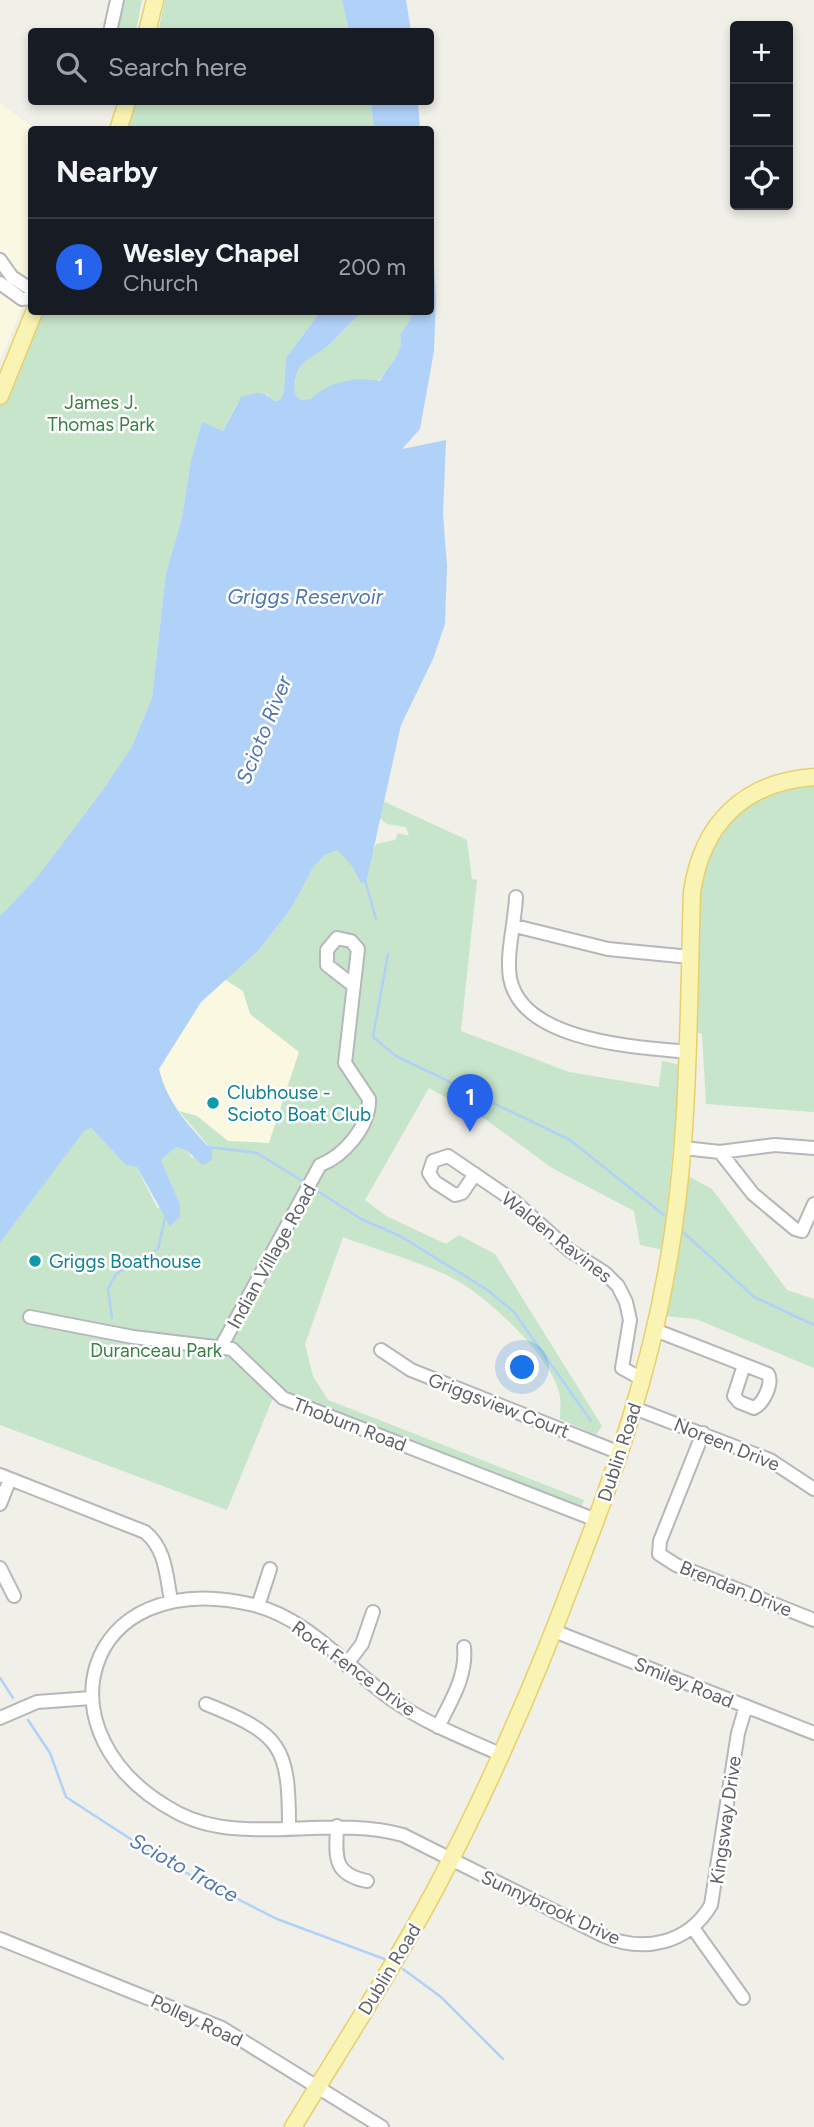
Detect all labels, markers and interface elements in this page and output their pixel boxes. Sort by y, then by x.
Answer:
map controls [730,21,793,210]
button: + [730,21,793,84]
search box [28,28,434,105]
icon: search [52,48,90,86]
text: Search here [108,51,247,83]
button: − [730,84,793,147]
button: locate [730,147,793,210]
text: Nearby [56,153,158,190]
text: Wesley Chapel [123,237,299,269]
text: 1 [74,253,84,281]
text: 200 m [338,253,406,281]
text: Church [123,269,198,297]
park label: James J. Thomas Park [47,391,156,436]
water label: Griggs Reservoir [227,584,384,609]
water label: Scioto River [231,671,297,787]
pin: 1 [447,1074,493,1132]
place label: Clubhouse - Scioto Boat Club [227,1081,371,1126]
marker: Clubhouse - Scioto Boat Club [205,1095,221,1111]
street label: Indian Village Road [222,1180,321,1333]
street label: Walden Ravines [497,1187,617,1288]
place label: Griggs Boathouse [49,1250,201,1273]
marker: Griggs Boathouse [27,1253,43,1269]
park label: Duranceau Park [90,1339,223,1362]
your location [505,1350,539,1384]
street label: Griggsview Court [425,1368,573,1443]
street label: Thoburn Road [290,1392,410,1457]
street label: Dublin Road [593,1400,646,1504]
street label: Noreen Drive [671,1413,783,1476]
street label: Brendan Drive [676,1556,795,1621]
street label: Rock Fence Drive [287,1616,420,1721]
street label: Smiley Road [631,1652,737,1713]
street label: Kingsway Drive [705,1754,746,1886]
water label: Scioto Trace [126,1828,243,1908]
street label: Sunnybrook Drive [478,1865,624,1950]
street label: Dublin Road [353,1919,426,2019]
street label: Polley Road [147,1989,246,2052]

